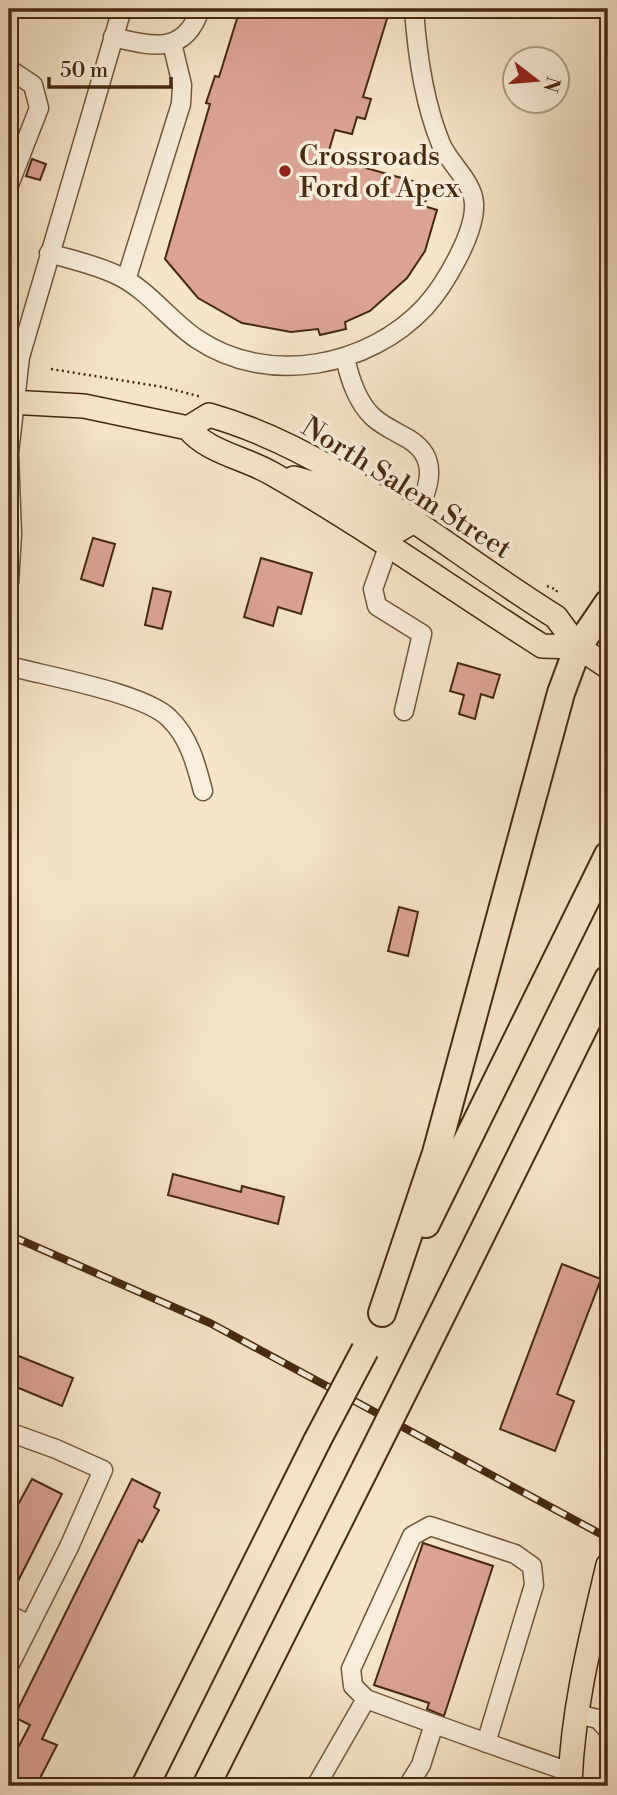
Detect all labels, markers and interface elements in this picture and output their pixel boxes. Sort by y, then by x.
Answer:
scale bar [49,46,172,90]
north arrow [502,46,572,116]
text: 50 m [60,58,108,84]
text: N [538,74,565,95]
place label: Crossroads Ford of Apex [299,139,460,206]
marker: Crossroads Ford of Apex [277,163,293,179]
street label: North Salem Street [295,410,518,567]

